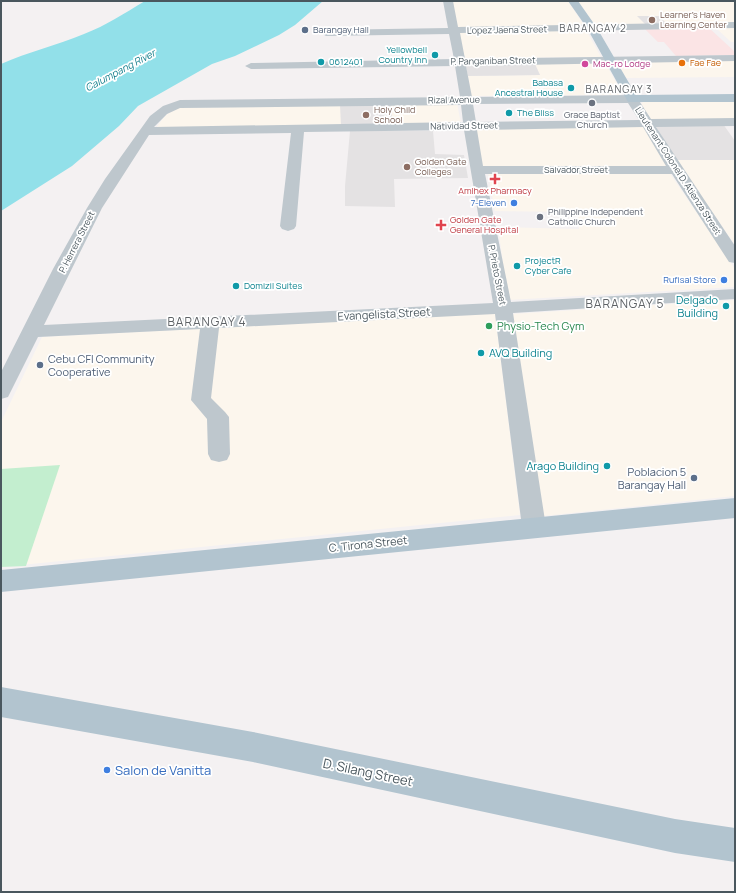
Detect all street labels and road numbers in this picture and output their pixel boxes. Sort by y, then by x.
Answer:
street label: Lopez Jaena Street [467,22,547,37]
street label: P. Panganiban Street [450,53,536,68]
street label: Rizal Avenue [428,93,480,106]
street label: Lieutenant Colonel D. Atienza Street [632,104,725,237]
street label: Natividad Street [430,118,498,133]
street label: Salvador Street [544,163,608,176]
street label: P. Herrera Street [55,208,98,275]
street label: P. Prieto Street [485,244,510,307]
street label: Evangelista Street [337,304,431,323]
street label: C. Tirona Street [328,532,408,555]
street label: D. Silang Street [321,754,415,790]

